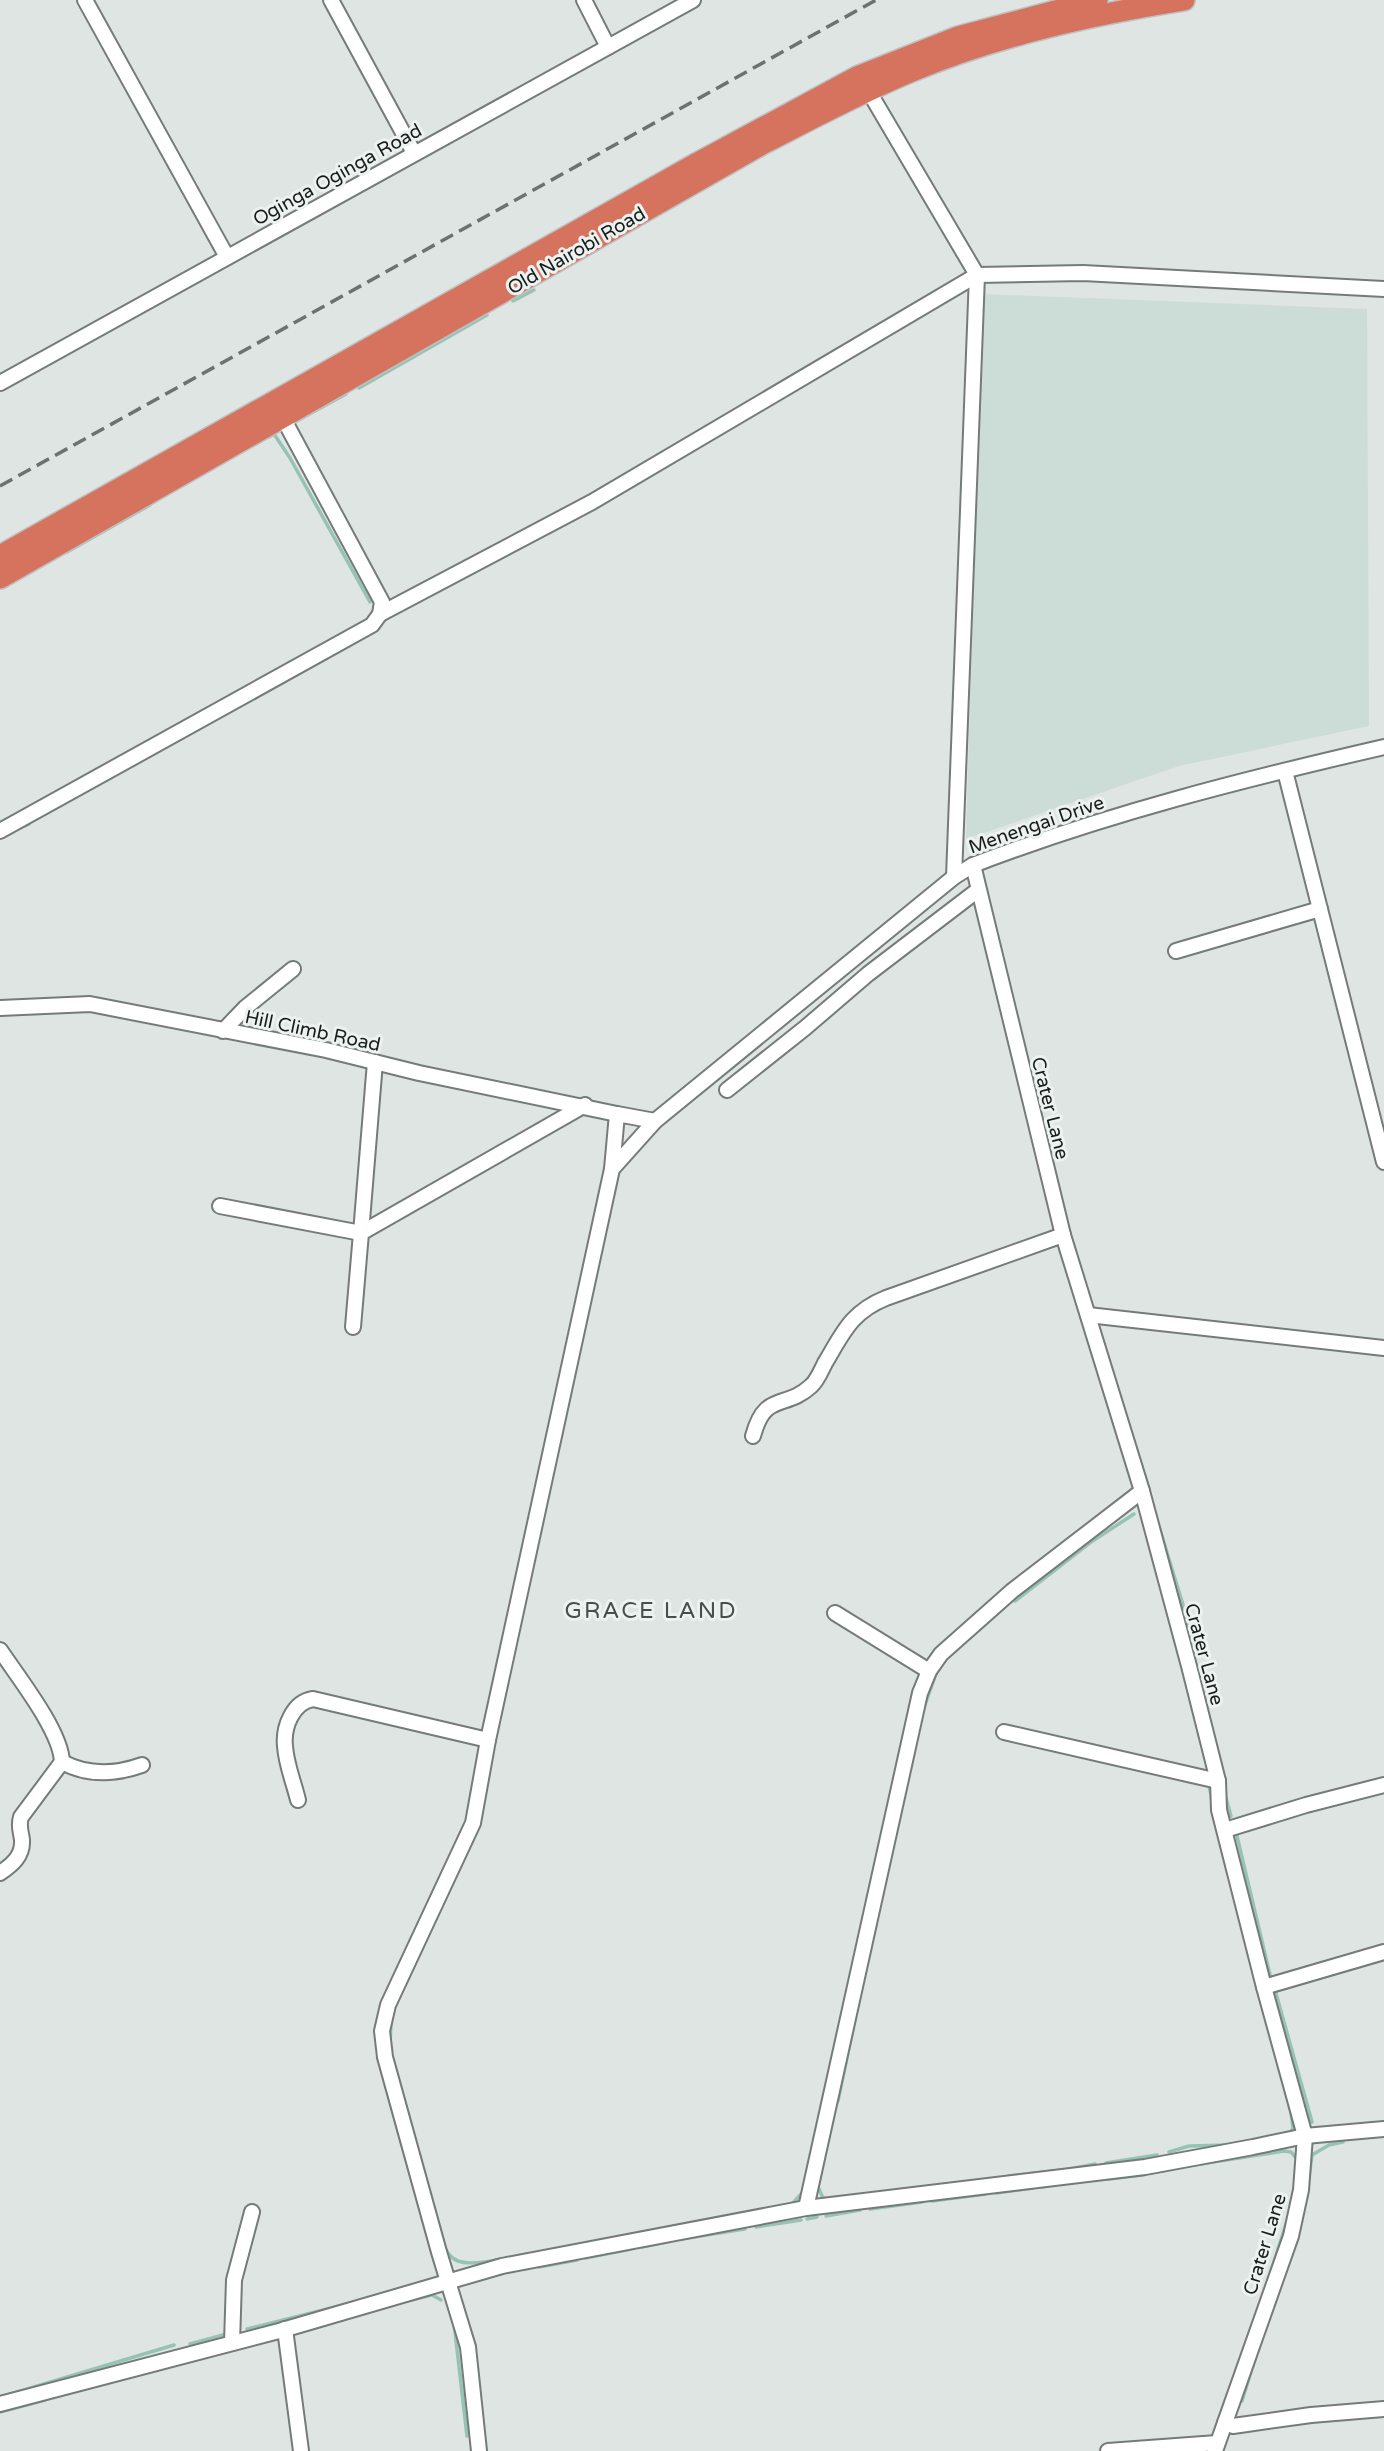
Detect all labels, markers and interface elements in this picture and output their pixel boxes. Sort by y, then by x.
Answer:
street label: Oginga Oginga Road [249,119,426,230]
street label: Old Nairobi Road [504,202,649,299]
street label: Menengai Drive [966,791,1107,858]
street label: Hill Climb Road [243,1006,383,1056]
street label: Crater Lane [1027,1055,1073,1162]
district label: GRACE LAND [565,1597,737,1625]
street label: Crater Lane [1180,1601,1228,1708]
street label: Crater Lane [1239,2191,1291,2298]

